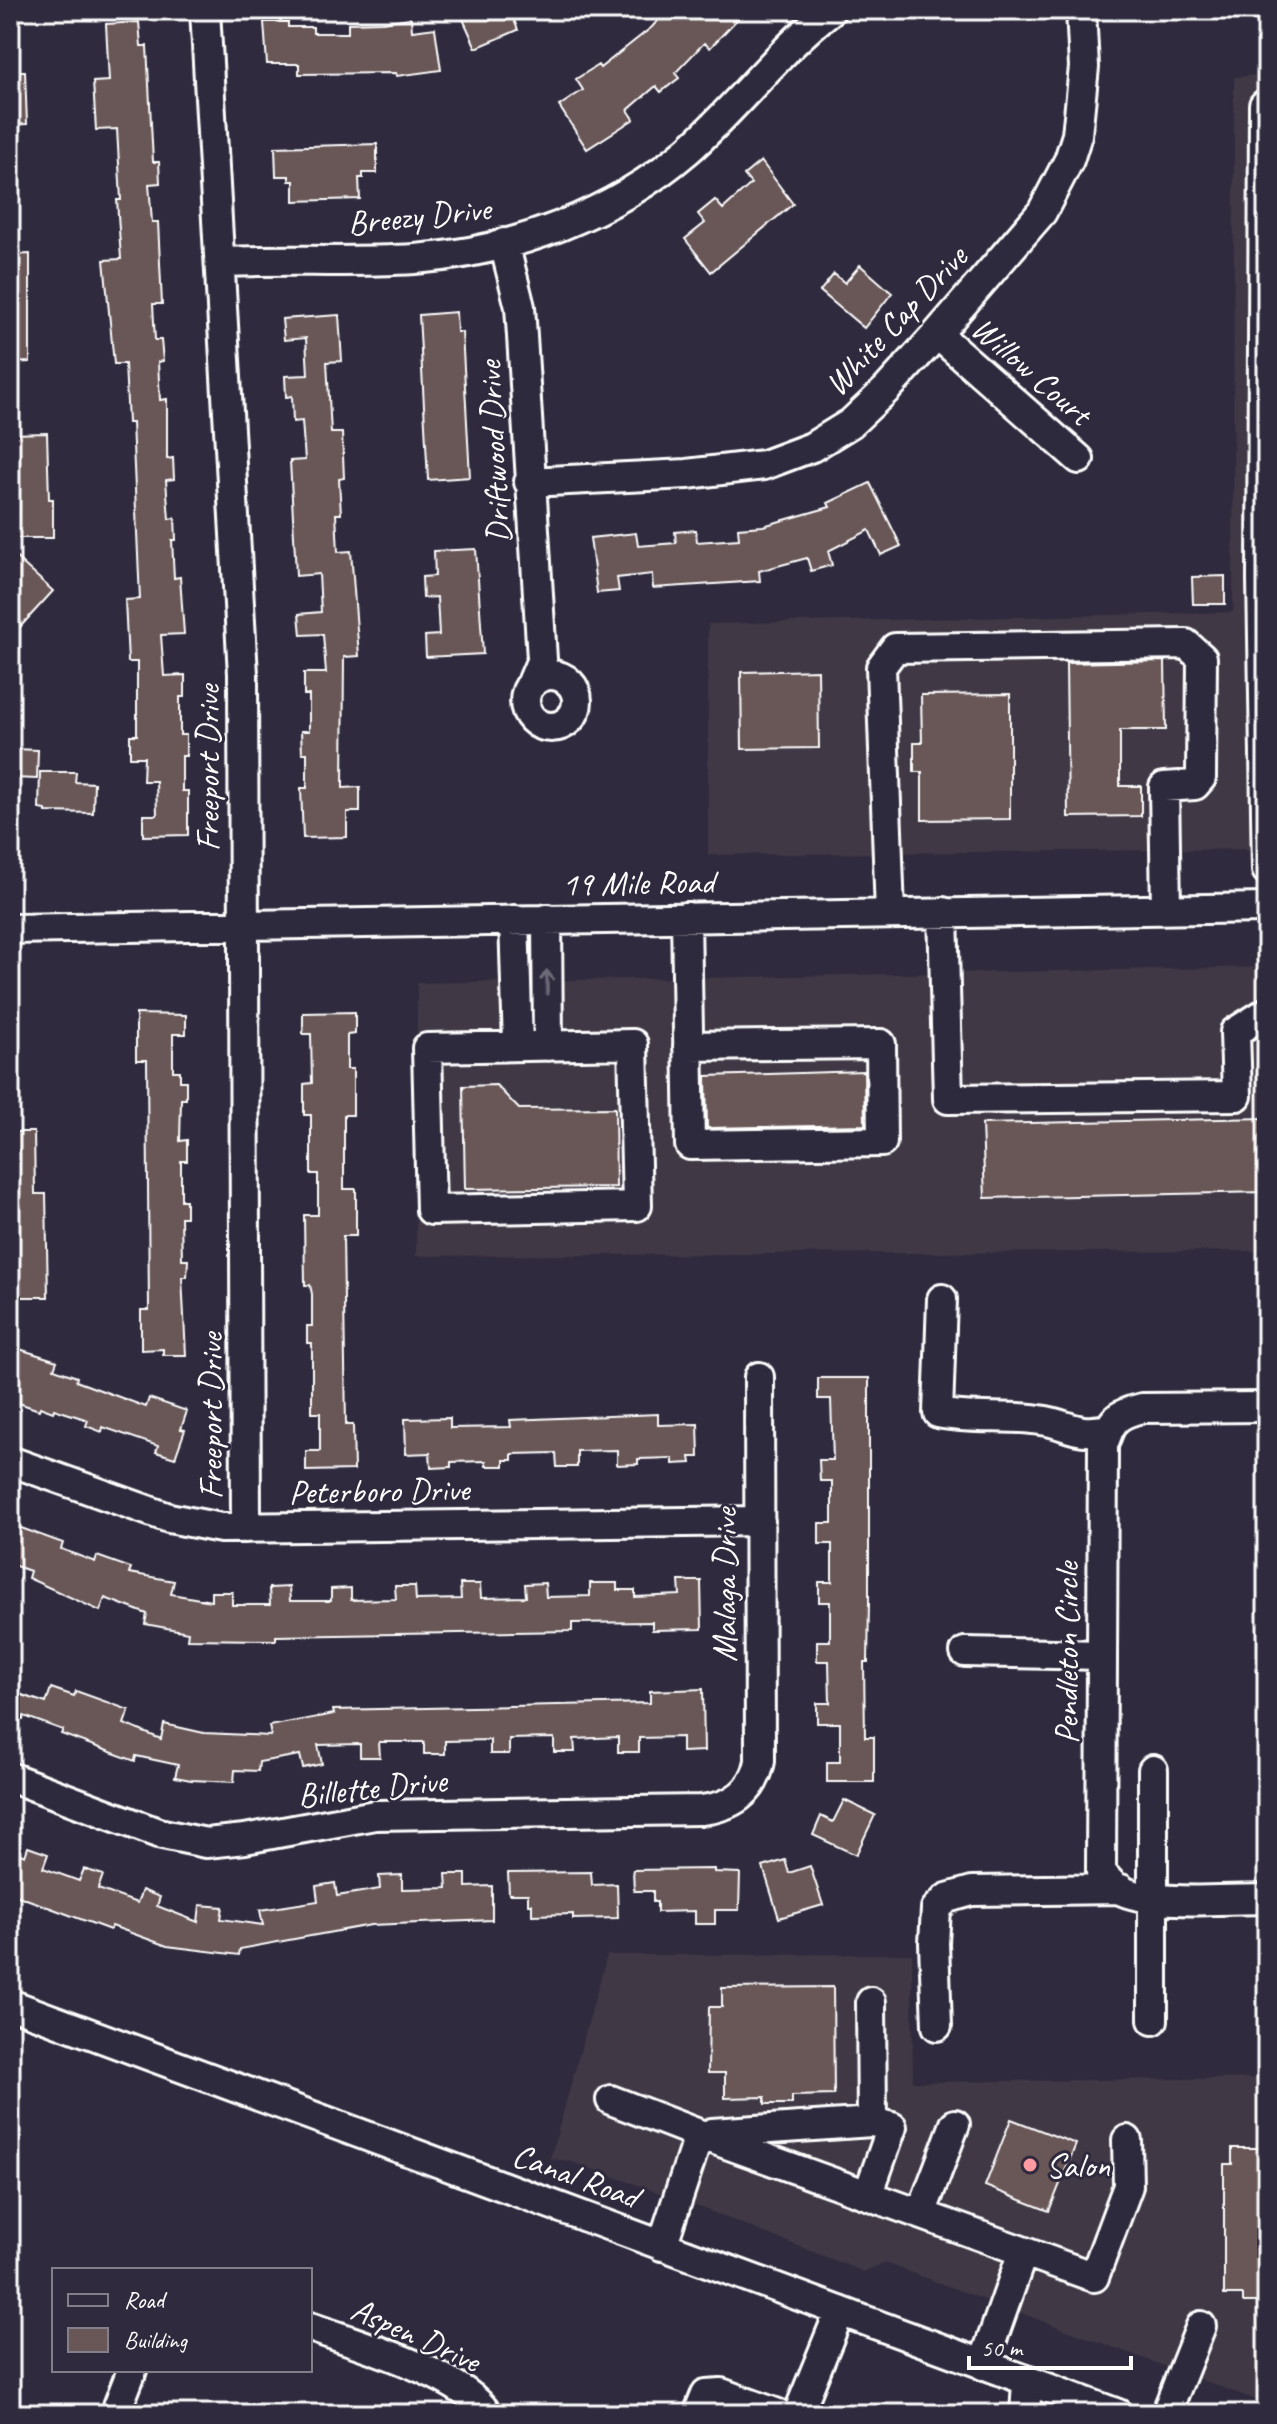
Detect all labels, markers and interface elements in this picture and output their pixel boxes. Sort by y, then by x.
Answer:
street label: Breezy Drive [345,186,496,244]
street label: White Cap Drive [815,235,977,405]
street label: Willow Court [963,306,1103,437]
street label: Driftwood Drive [467,358,520,544]
street label: Freeport Drive [186,683,229,851]
street label: 19 Mile Road [562,860,720,905]
one-way arrow [540,969,555,996]
street label: Freeport Drive [189,1331,232,1499]
street label: Peterboro Drive [288,1467,472,1514]
street label: Malaga Drive [703,1506,746,1662]
street label: Pendleton Circle [1045,1560,1088,1744]
street label: Billette Drive [296,1758,450,1817]
street label: Canal Road [507,2133,649,2220]
place label: Salon [1046,2144,1111,2187]
marker: Salon [1021,2156,1039,2174]
legend [52,2268,312,2372]
text: Road [124,2285,168,2315]
street label: Aspen Drive [345,2287,489,2383]
scale bar [969,2320,1131,2370]
text: Building [124,2325,189,2355]
text: 50 m [981,2333,1024,2363]

